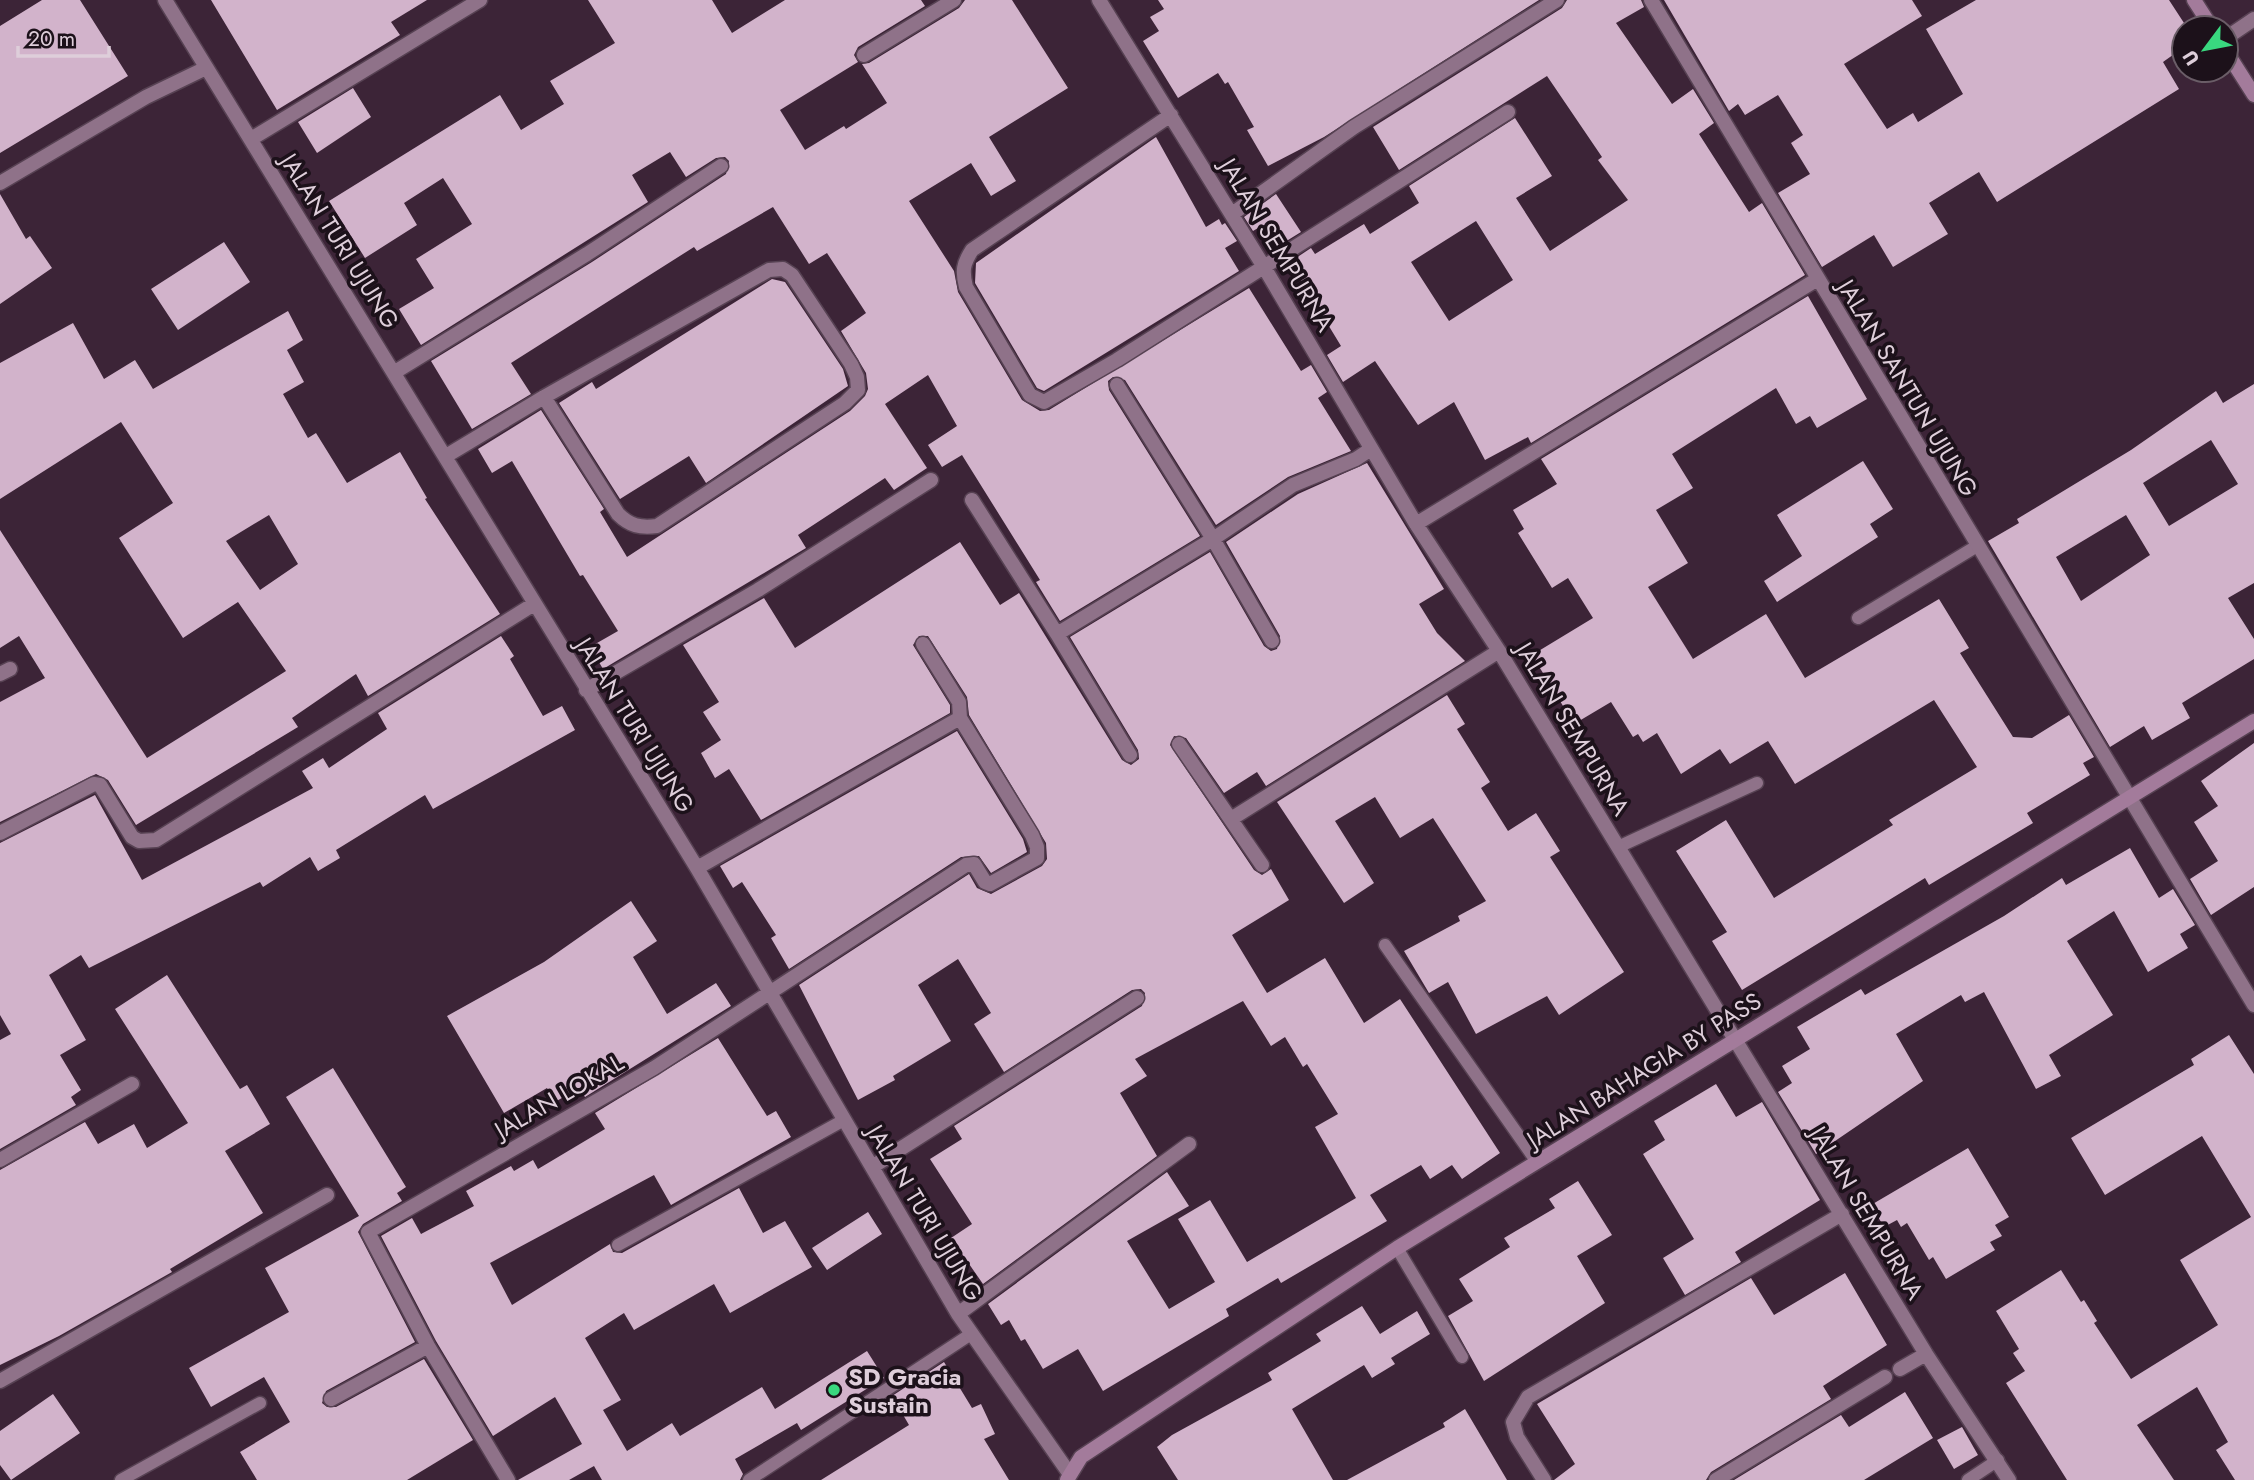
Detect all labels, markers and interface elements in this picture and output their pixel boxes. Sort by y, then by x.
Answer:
scale bar [18,14,108,58]
north arrow [2170,14,2240,84]
text: 20 m [28,24,75,54]
text: U [2176,45,2206,71]
street label: JALAN TURI UJUNG [270,144,408,335]
street label: JALAN SEMPURNA [1210,149,1343,338]
street label: JALAN SANTUN UJUNG [1828,270,1987,503]
street label: JALAN TURI UJUNG [565,628,703,819]
street label: JALAN SEMPURNA [1506,633,1639,822]
street label: JALAN BAHAGIA BY PASS [1518,984,1768,1158]
street label: JALAN LOKAL [485,1045,630,1149]
street label: JALAN TURI UJUNG [857,1115,992,1308]
street label: JALAN SEMPURNA [1800,1117,1933,1306]
place label: SD Gracia Sustain [848,1359,962,1422]
marker: SD Gracia Sustain [826,1382,842,1398]

